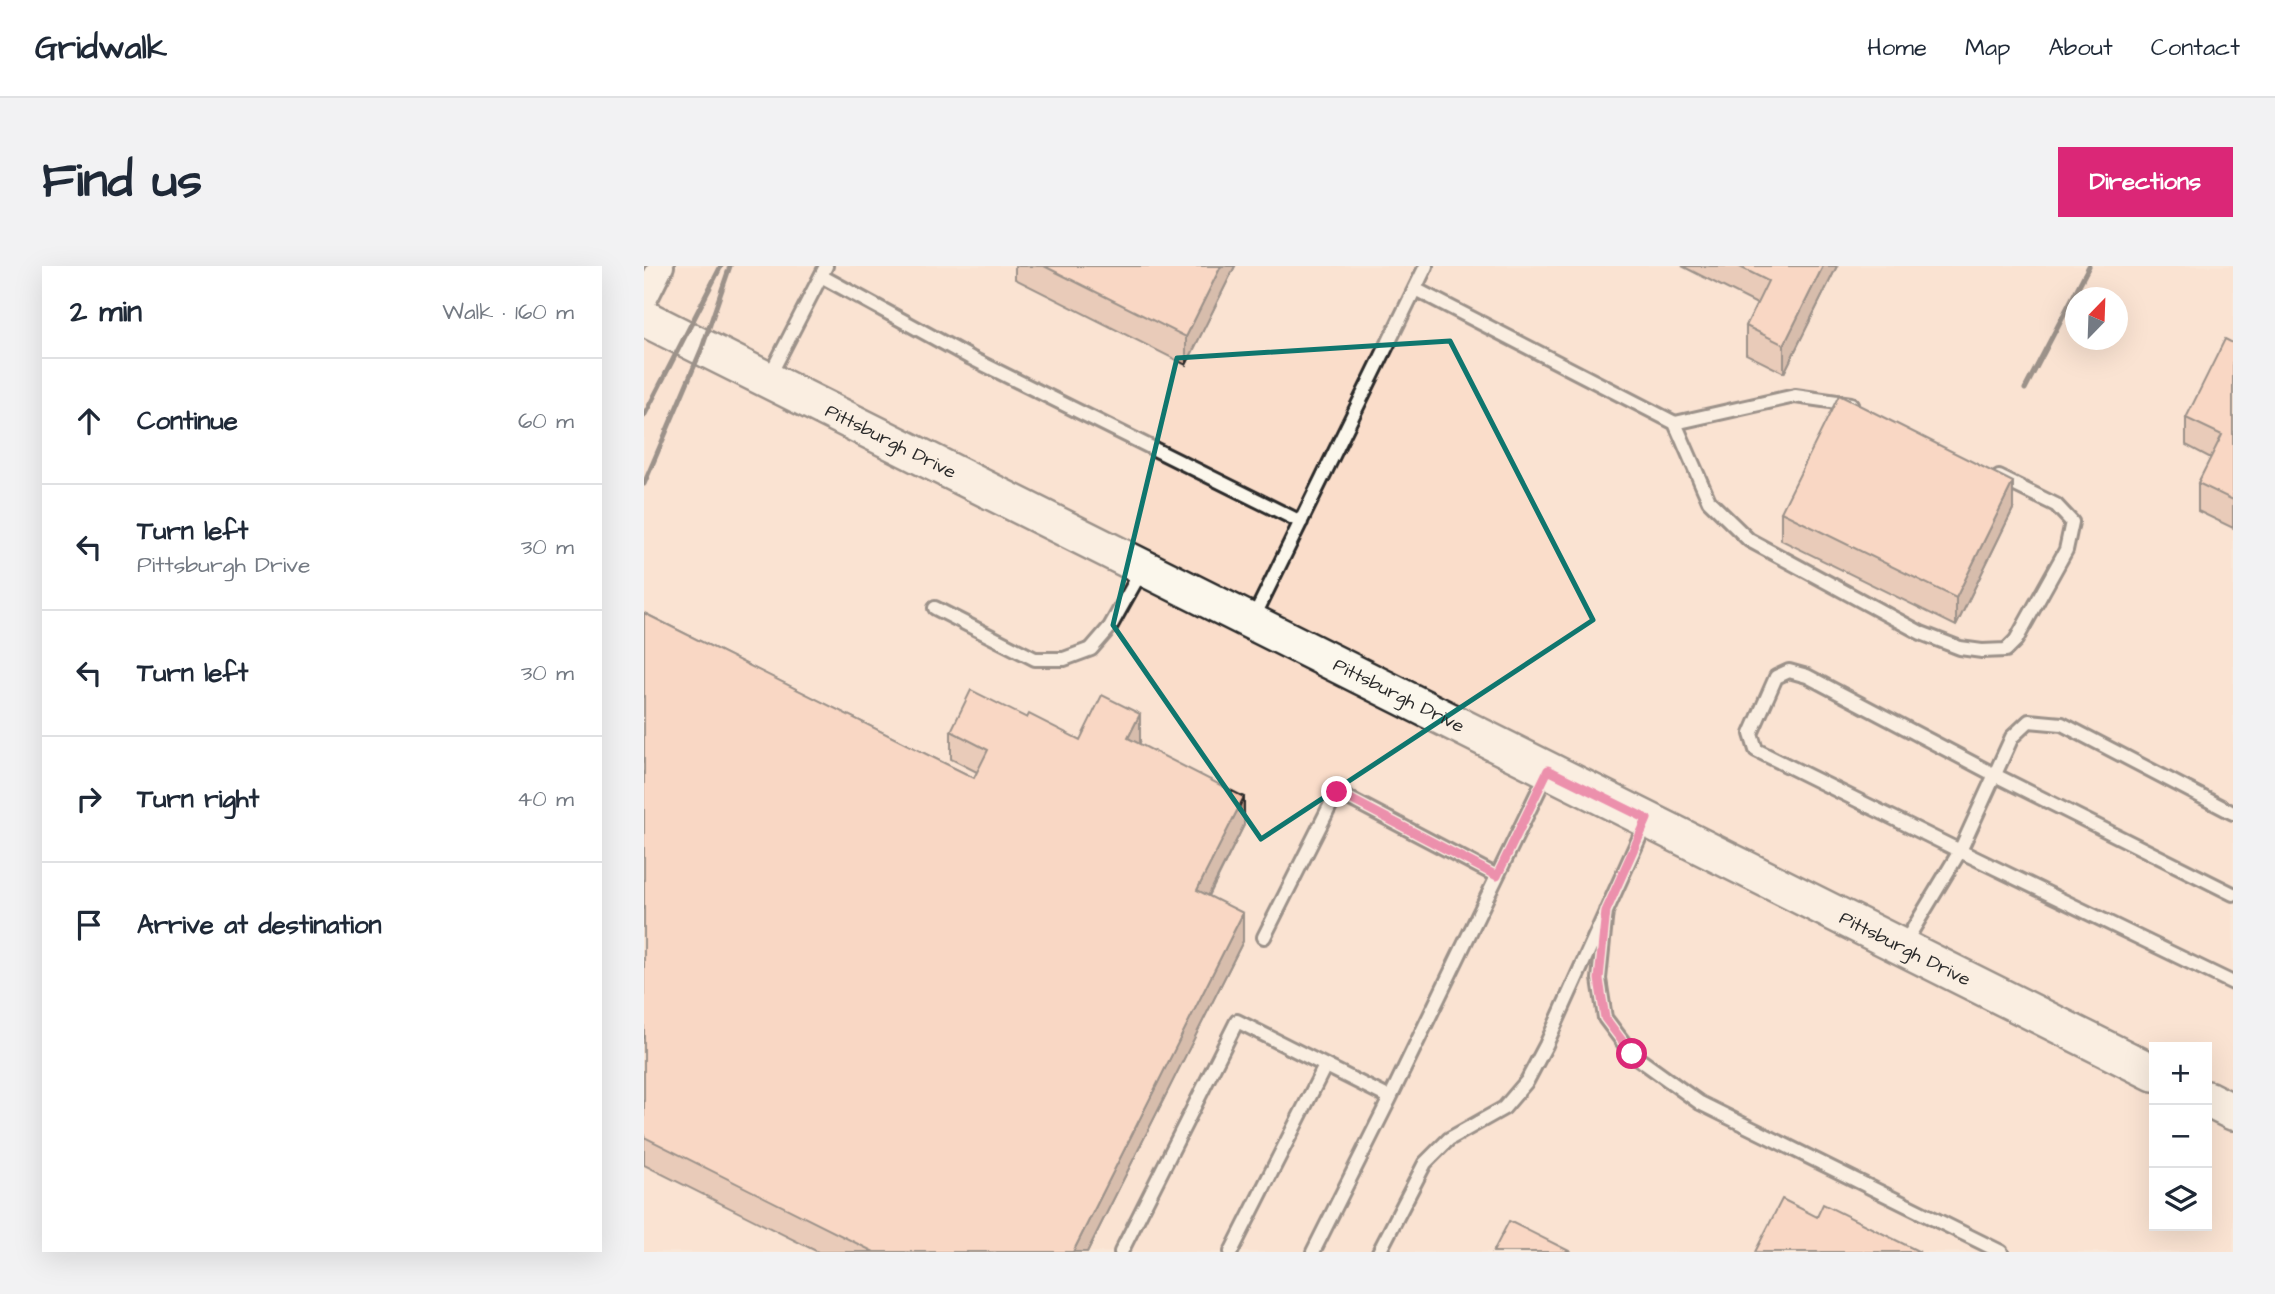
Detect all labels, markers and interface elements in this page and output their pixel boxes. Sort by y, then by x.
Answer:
text: Gridwalk [35,25,167,71]
text: Home [1867,31,1927,65]
text: Map [1965,31,2010,65]
text: About [2048,31,2113,65]
text: Contact [2151,31,2240,65]
button: Directions [2058,147,2233,217]
text: Find us [42,148,202,216]
north arrow [2065,287,2128,350]
text: 2 min [70,291,142,333]
text: Walk · 160 m [442,296,574,328]
street label: Pittsburgh Drive [821,397,961,486]
icon: ahead [70,402,108,440]
text: Continue [137,403,238,439]
text: 60 m [518,405,574,437]
text: Turn left [137,513,248,549]
icon: left [70,528,108,566]
text: 30 m [521,531,574,563]
text: Pittsburgh Drive [137,549,311,581]
street label: Pittsburgh Drive [1329,651,1469,740]
icon: left [70,654,108,692]
text: Turn left [137,655,248,691]
text: 30 m [521,657,574,689]
route end [1321,776,1352,807]
icon: right [70,780,108,818]
text: Turn right [137,781,259,817]
text: 40 m [517,783,574,815]
street label: Pittsburgh Drive [1835,904,1975,993]
icon: arrive [70,906,108,944]
text: Arrive at destination [137,907,382,943]
route start [1616,1038,1647,1069]
map controls [2149,1042,2212,1231]
button: + [2149,1042,2212,1105]
button: − [2149,1105,2212,1168]
button: layers [2149,1168,2212,1231]

